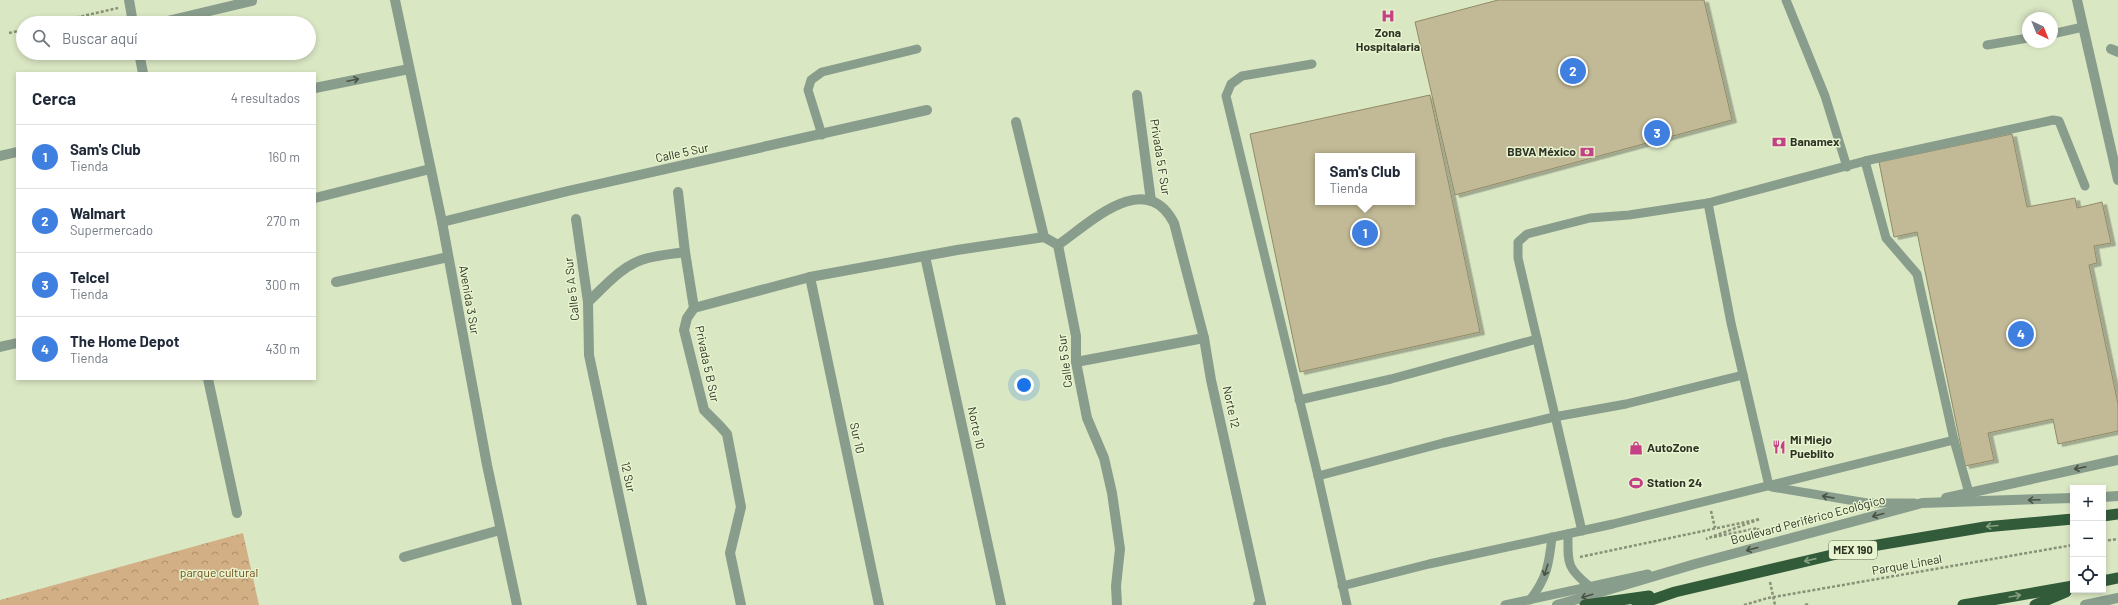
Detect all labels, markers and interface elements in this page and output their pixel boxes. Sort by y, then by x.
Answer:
hospital icon: Zona Hospitalaria [1380,8,1396,24]
north arrow [2022,12,2058,48]
search box [16,16,316,60]
place label: Zona Hospitalaria [1356,25,1420,53]
icon: search [30,27,52,49]
text: Buscar aquí [62,29,138,47]
pin: 2 [1560,56,1586,86]
one-way arrow [346,76,359,84]
text: Cerca [32,88,76,108]
text: 4 resultados [231,90,300,106]
street label: Privada 5 F Sur [1148,118,1174,197]
pin: 3 [1644,118,1670,148]
bank icon: Banamex [1771,134,1787,150]
place label: Banamex [1790,134,1840,148]
street label: Calle 5 Sur [654,139,710,164]
text: Sam's Club [70,140,141,158]
place label: BBVA México [1507,144,1576,158]
bank icon: BBVA México [1579,144,1595,160]
text: 1 [43,149,47,165]
text: 160 m [268,149,300,165]
popup [1315,153,1415,205]
text: Tienda [70,158,108,174]
text: Sam's Club [1330,162,1400,180]
text: Tienda [1330,180,1368,196]
text: Walmart [70,204,126,222]
text: 2 [41,213,49,229]
text: 270 m [266,213,300,229]
pin: 1 [1352,218,1378,248]
text: Supermercado [70,222,153,238]
street label: Calle 5 A Sur [561,256,581,322]
street label: Avenida 3 Sur [457,264,483,336]
text: Telcel [70,268,109,286]
text: 3 [41,277,49,293]
text: 300 m [265,277,300,293]
text: Tienda [70,286,108,302]
pin: 4 [2008,319,2034,349]
street label: Privada 5 B Sur [693,324,723,404]
text: The Home Depot [70,332,179,350]
street label: Calle 5 Sur [1054,333,1074,389]
text: 4 [41,341,49,357]
text: 430 m [265,341,300,357]
text: Tienda [70,350,108,366]
your location [1014,375,1034,395]
street label: Norte 12 [1221,384,1243,429]
street label: Norte 10 [966,405,988,450]
street label: Sur 10 [848,421,868,455]
place label: Mi Miejo Pueblito [1790,432,1835,460]
restaurant icon: Mi Miejo Pueblito [1771,439,1787,455]
shop icon: AutoZone [1628,440,1644,456]
place label: AutoZone [1647,440,1700,454]
street label: 12 Sur [619,460,639,494]
one-way arrow [2074,465,2087,473]
sports icon: Station 24 [1628,475,1644,491]
place label: Station 24 [1647,475,1702,489]
map controls [2070,485,2106,593]
button: + [2070,485,2106,521]
street label: Boulevard Periférico Ecológico [1729,492,1886,546]
one-way arrow [1822,492,1835,500]
one-way arrow [2028,496,2041,503]
one-way arrow [1871,512,1884,519]
button: − [2070,521,2106,557]
one-way arrow [1986,523,1999,530]
road number: MEX 190 [1829,541,1877,559]
one-way arrow [1746,545,1759,553]
street label: Parque Lineal [1871,551,1943,577]
one-way arrow [1803,557,1816,565]
button: locate [2070,557,2106,593]
one-way arrow [1542,564,1550,576]
park label: parque cultural [180,565,258,579]
one-way arrow [2008,592,2021,600]
one-way arrow [1580,593,1593,600]

